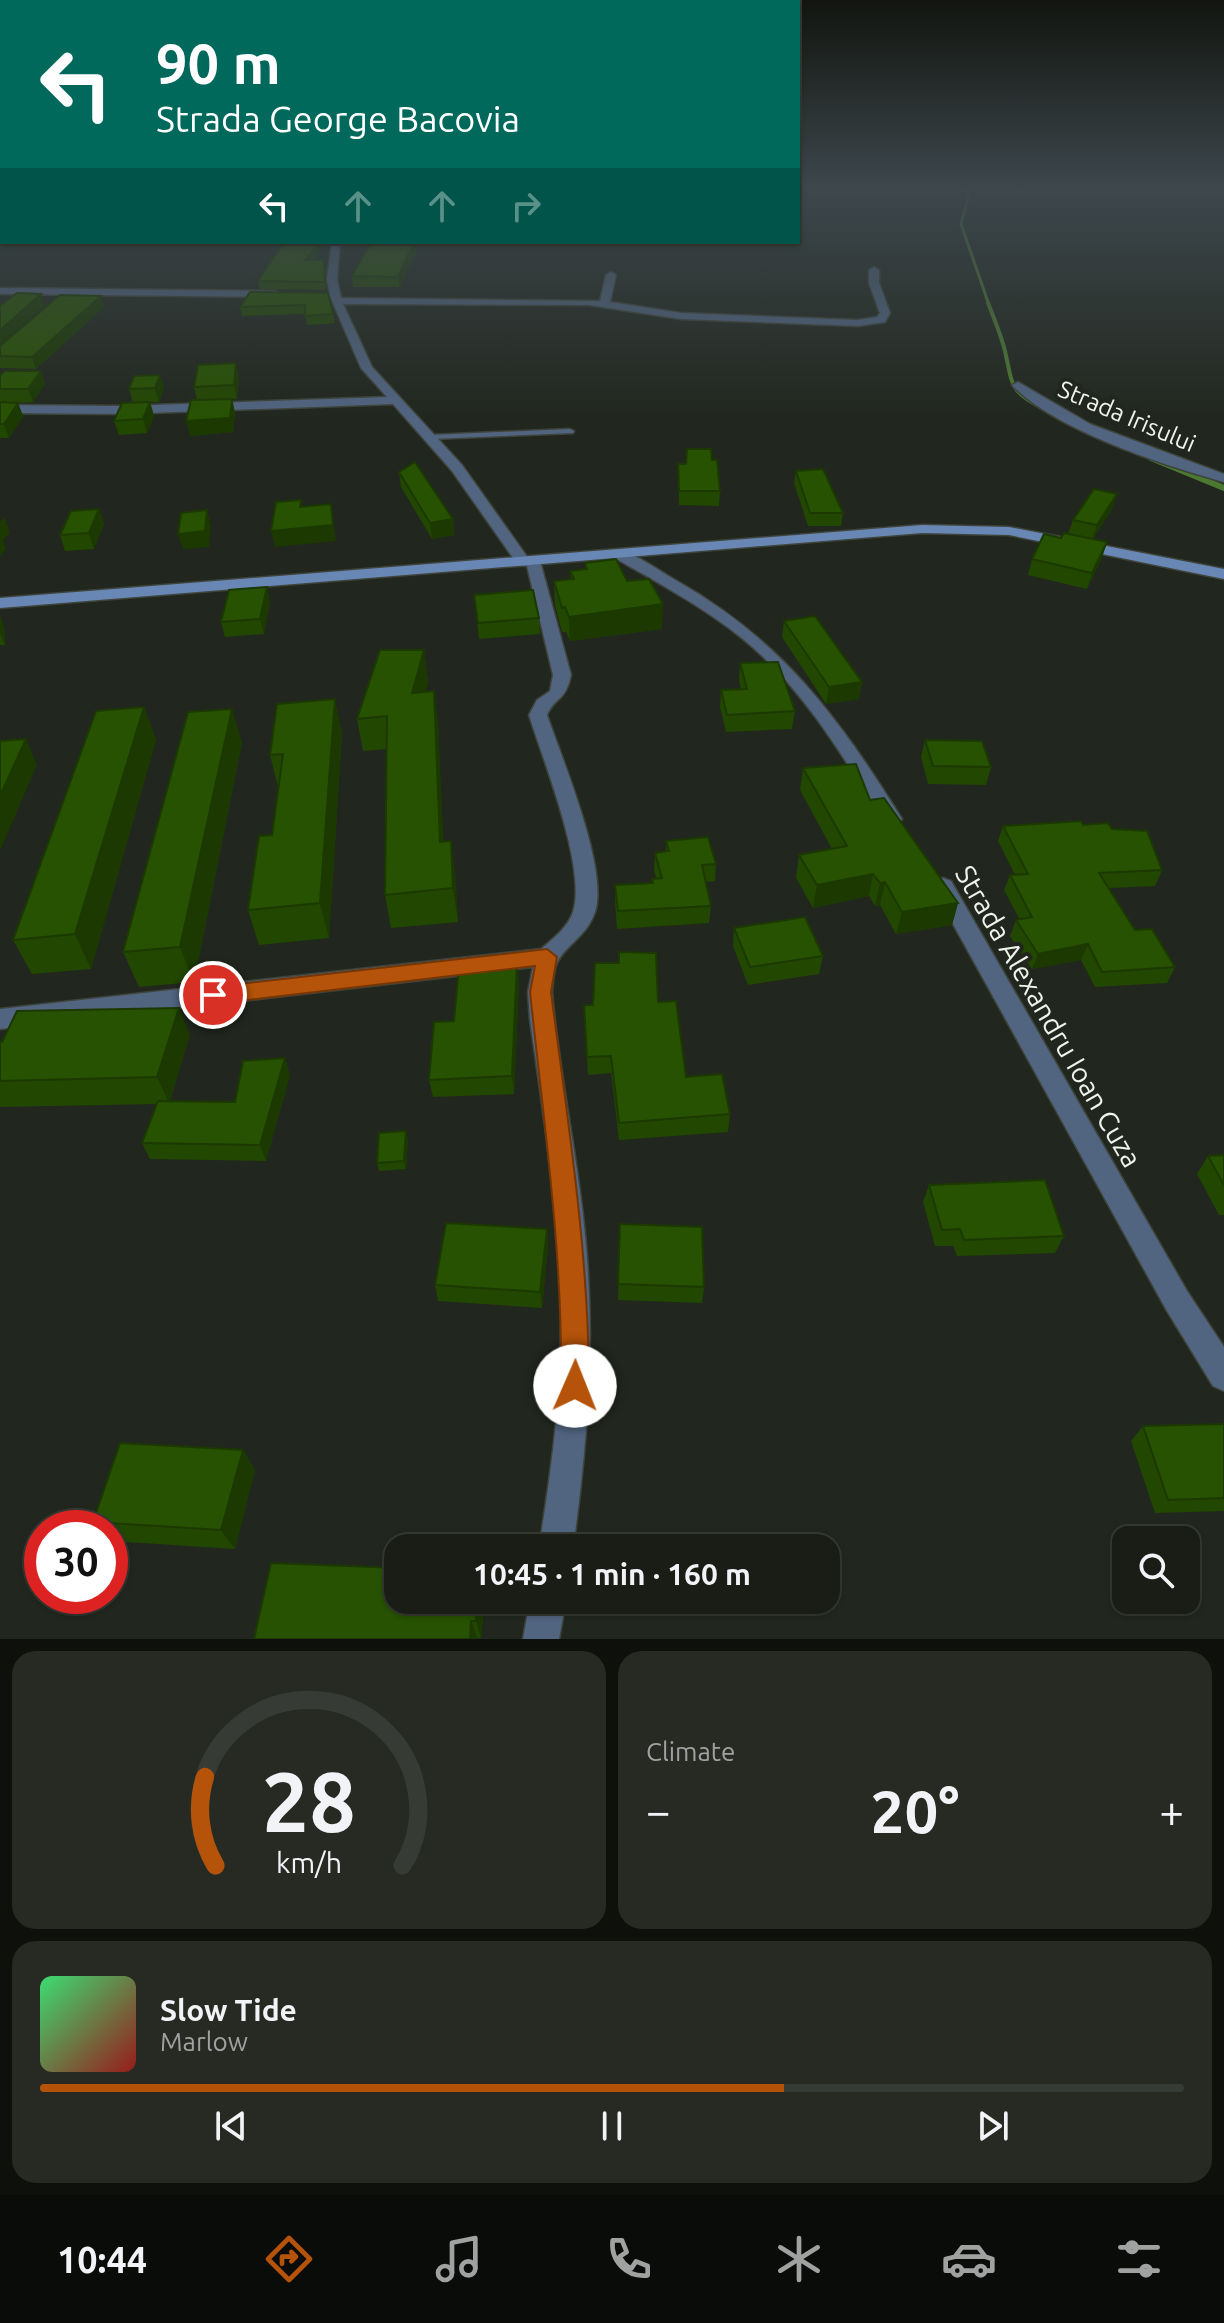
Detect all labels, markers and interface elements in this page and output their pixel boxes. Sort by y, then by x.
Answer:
icon: left [24,32,128,136]
text: 90 m [156,32,281,95]
text: Strada George Bacovia [156,98,520,139]
icon: left [252,184,296,228]
icon: ahead [336,184,380,228]
icon: ahead [420,184,464,228]
icon: right [504,184,548,228]
street label: Strada Irisului [1054,375,1200,457]
street label: Strada Alexandru Ioan Cuza [950,860,1148,1172]
pin [179,961,247,1029]
icon: arrive [191,973,235,1017]
position arrow [533,1344,617,1428]
speed limit sign: 30 [24,1510,128,1614]
map controls [1112,1526,1200,1614]
button: search [1112,1526,1200,1614]
text: 10:45 · 1 min · 160 m [473,1557,751,1591]
text: Climate [646,1737,735,1766]
text: 28 [262,1754,356,1848]
text: 20° [871,1777,959,1844]
text: − [646,1786,671,1835]
text: + [1159,1786,1184,1835]
text: km/h [276,1846,342,1878]
text: Slow Tide [160,1993,297,2027]
text: Marlow [160,2027,248,2056]
icon: previous [209,2104,253,2148]
icon: pause [590,2104,634,2148]
icon: next [971,2104,1015,2148]
icon: directions [261,2231,317,2287]
icon: music [431,2231,487,2287]
icon: phone [601,2231,657,2287]
icon: climate [771,2231,827,2287]
icon: car [941,2231,997,2287]
icon: filters [1111,2231,1167,2287]
text: 10:44 [57,2239,147,2280]

